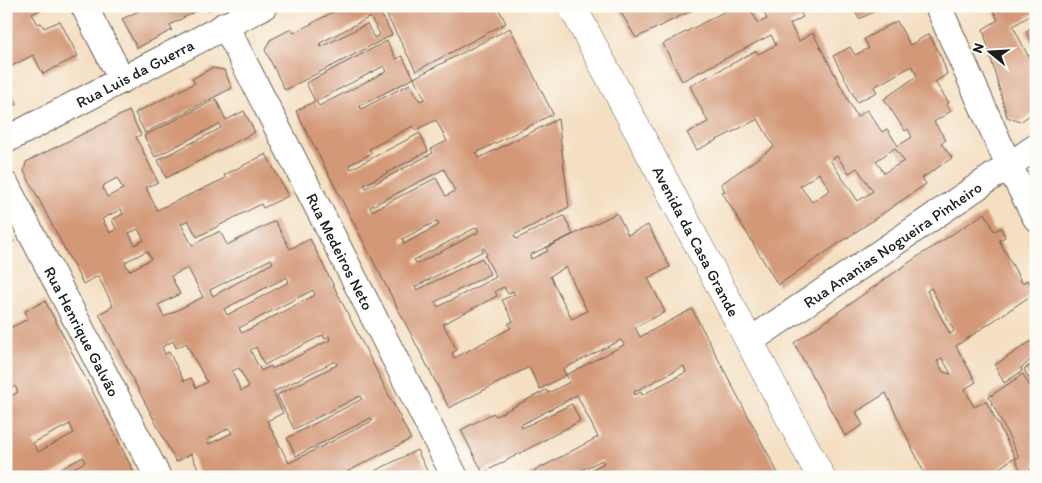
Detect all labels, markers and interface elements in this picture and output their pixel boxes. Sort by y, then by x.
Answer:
north arrow [964,28,1014,78]
street label: Rua Luis da Guerra [73,35,197,112]
text: N [969,41,988,55]
street label: Avenida da Casa Grande [648,163,743,320]
street label: Rua Ananias Nogueira Pinheiro [800,178,986,312]
street label: Rua Medeiros Neto [302,190,377,313]
street label: Rua Henrique Galvão [40,263,123,400]

